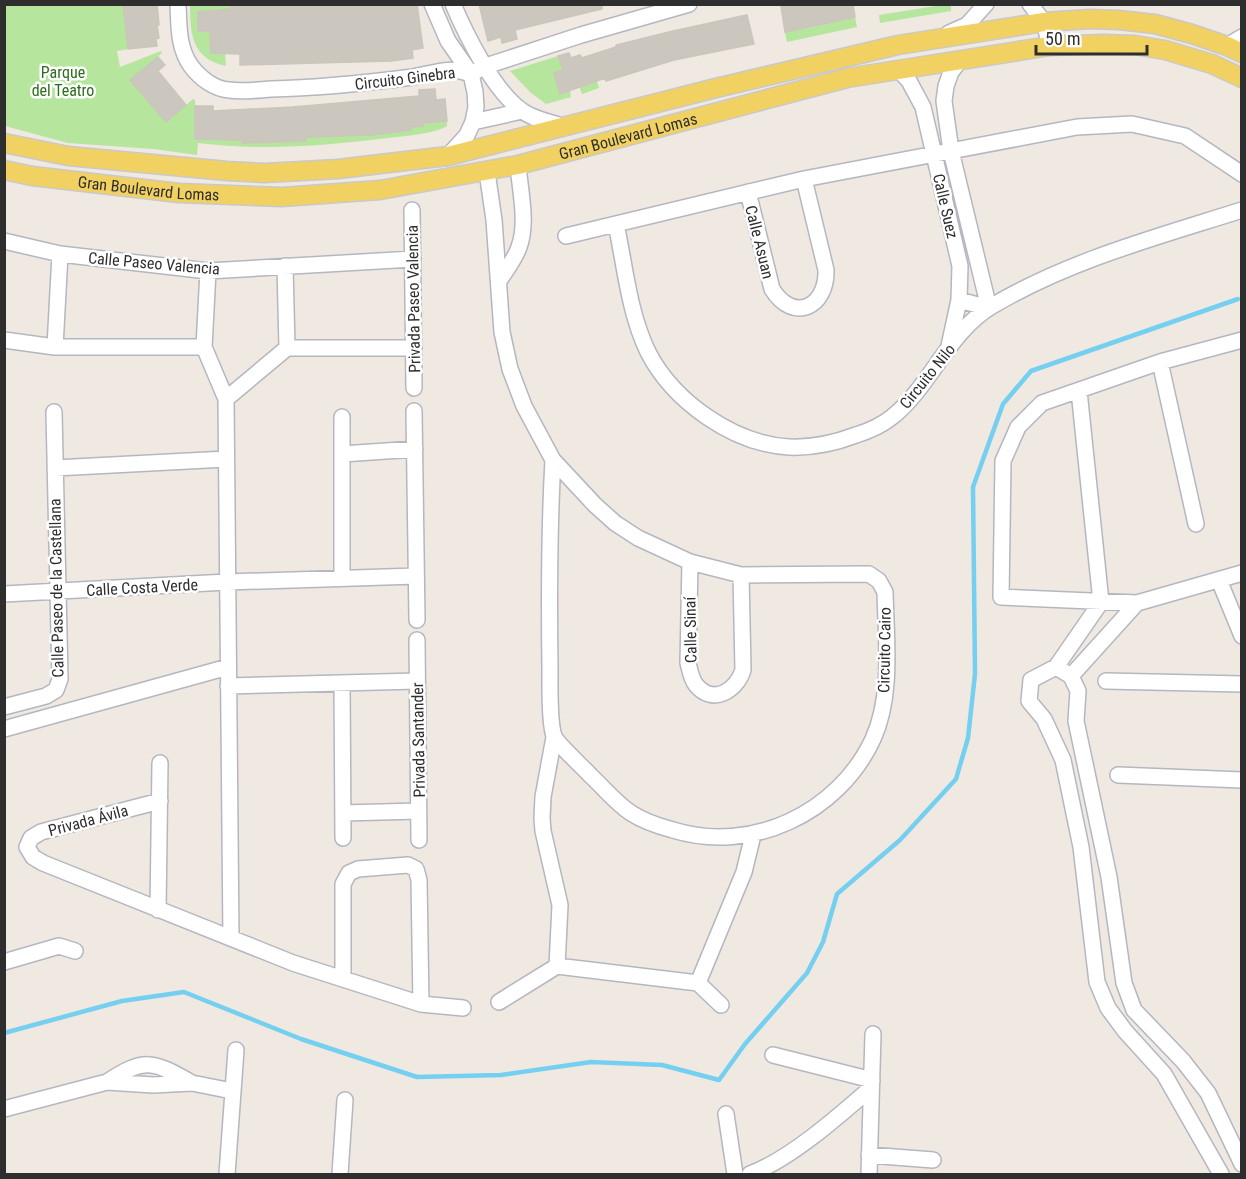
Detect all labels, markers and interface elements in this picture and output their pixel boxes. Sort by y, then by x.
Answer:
scale bar [1036,18,1147,56]
text: 50 m [1045,28,1080,49]
park label: Parque del Teatro [32,63,94,100]
street label: Circuito Ginebra [354,63,456,94]
street label: Gran Boulevard Lomas [557,109,699,164]
street label: Gran Boulevard Lomas [77,172,220,205]
street label: Calle Suez [929,172,962,240]
street label: Calle Asuan [741,203,778,281]
street label: Privada Paseo Valencia [403,225,424,373]
street label: Calle Paseo Valencia [87,248,221,279]
street label: Circuito Nilo [896,340,959,413]
street label: Calle Paseo de la Castellana [45,498,68,678]
street label: Calle Costa Verde [86,575,198,600]
street label: Calle Sinaí [680,595,701,663]
street label: Circuito Cairo [874,607,895,693]
street label: Privada Santander [408,682,429,798]
street label: Privada Ávila [46,801,130,840]

